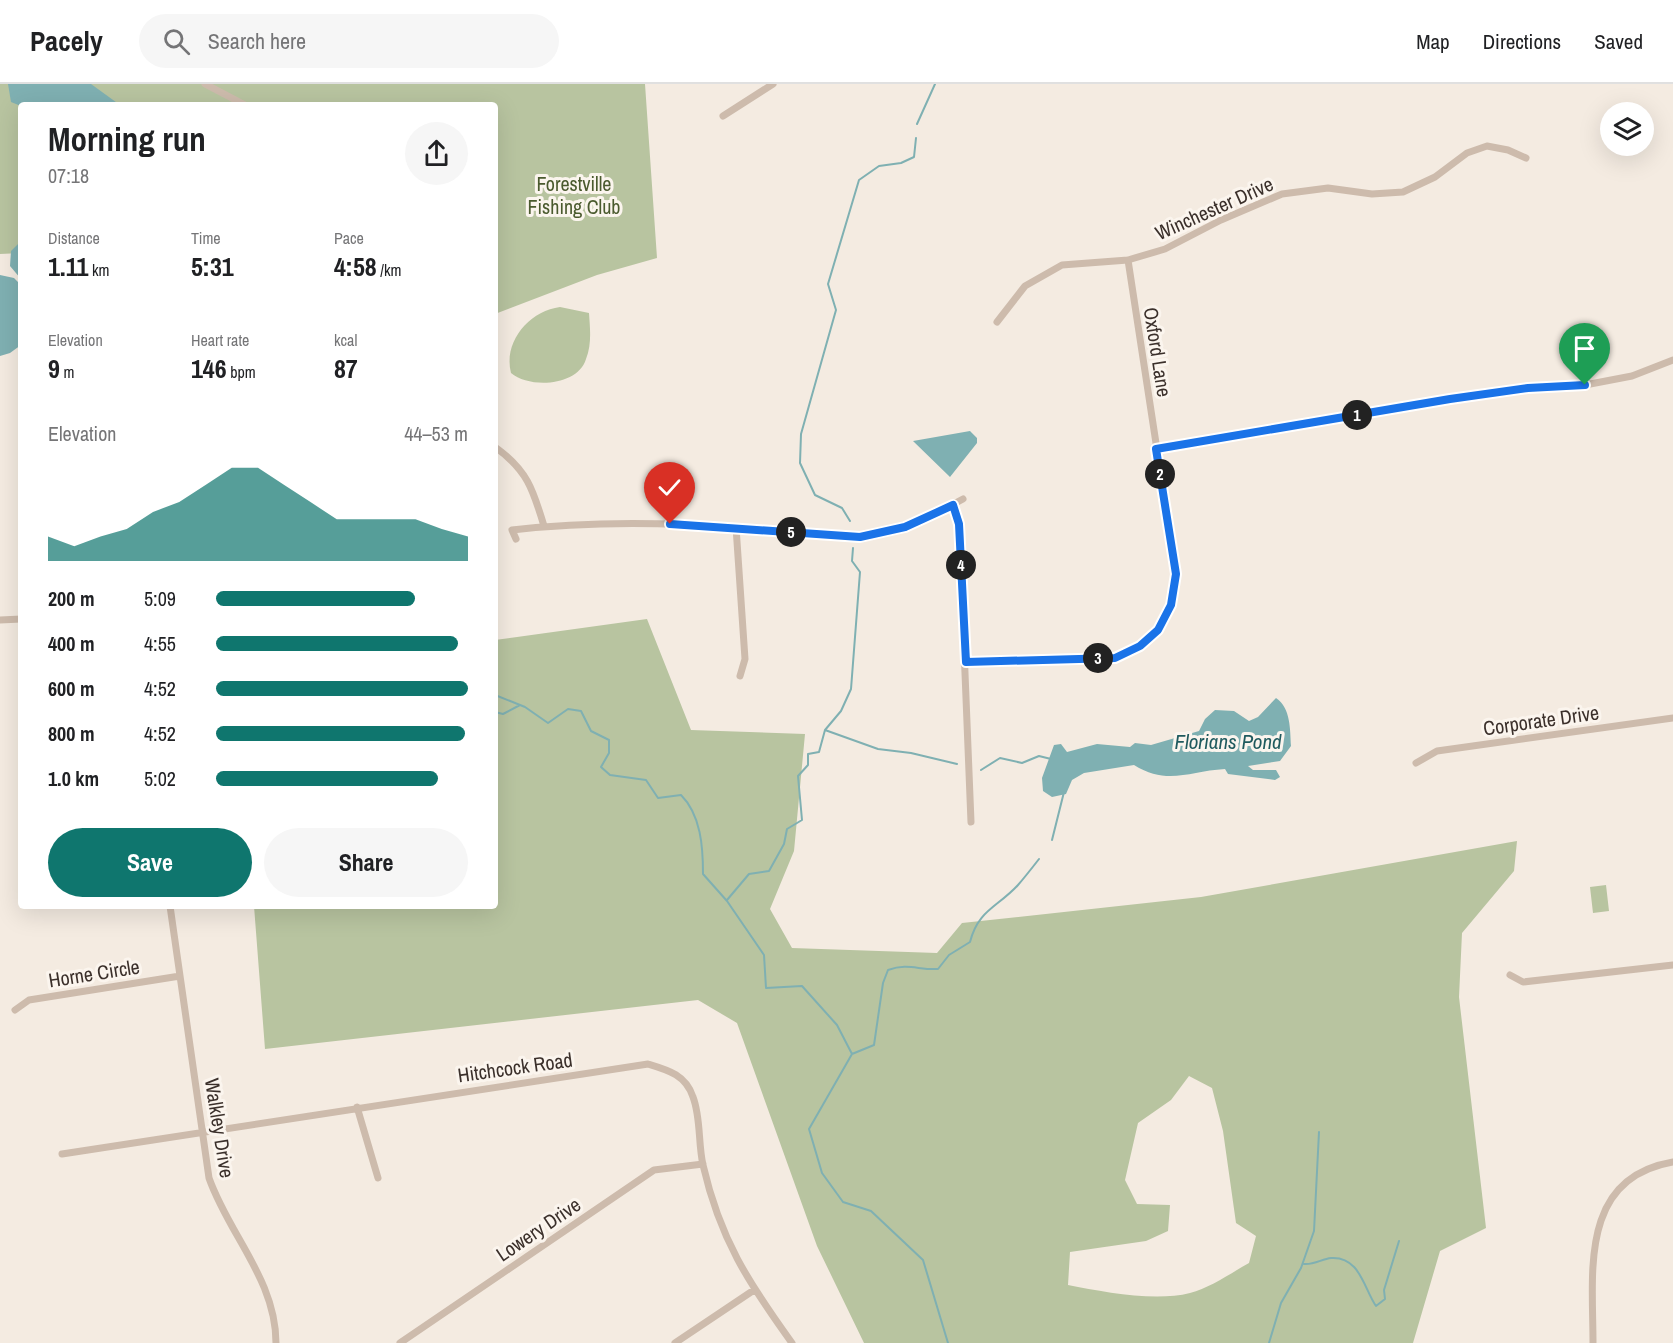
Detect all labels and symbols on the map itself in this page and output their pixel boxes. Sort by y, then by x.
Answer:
park label: Forestville Fishing Club [528,170,620,220]
street label: Winchester Drive [1151,170,1277,246]
street label: Oxford Lane [1138,305,1178,399]
pin [1559,323,1610,385]
pin: 1 [1342,400,1372,430]
pin: 2 [1145,459,1175,489]
pin [644,462,695,524]
pin: 5 [776,517,806,547]
pin: 4 [946,550,976,580]
pin: 3 [1083,643,1113,673]
street label: Corporate Drive [1481,699,1601,741]
water label: Florians Pond [1174,727,1282,756]
street label: Horne Circle [46,952,142,994]
street label: Hitchcock Road [456,1046,574,1088]
street label: Walkley Drive [199,1076,241,1180]
street label: Lowery Drive [490,1191,586,1267]

